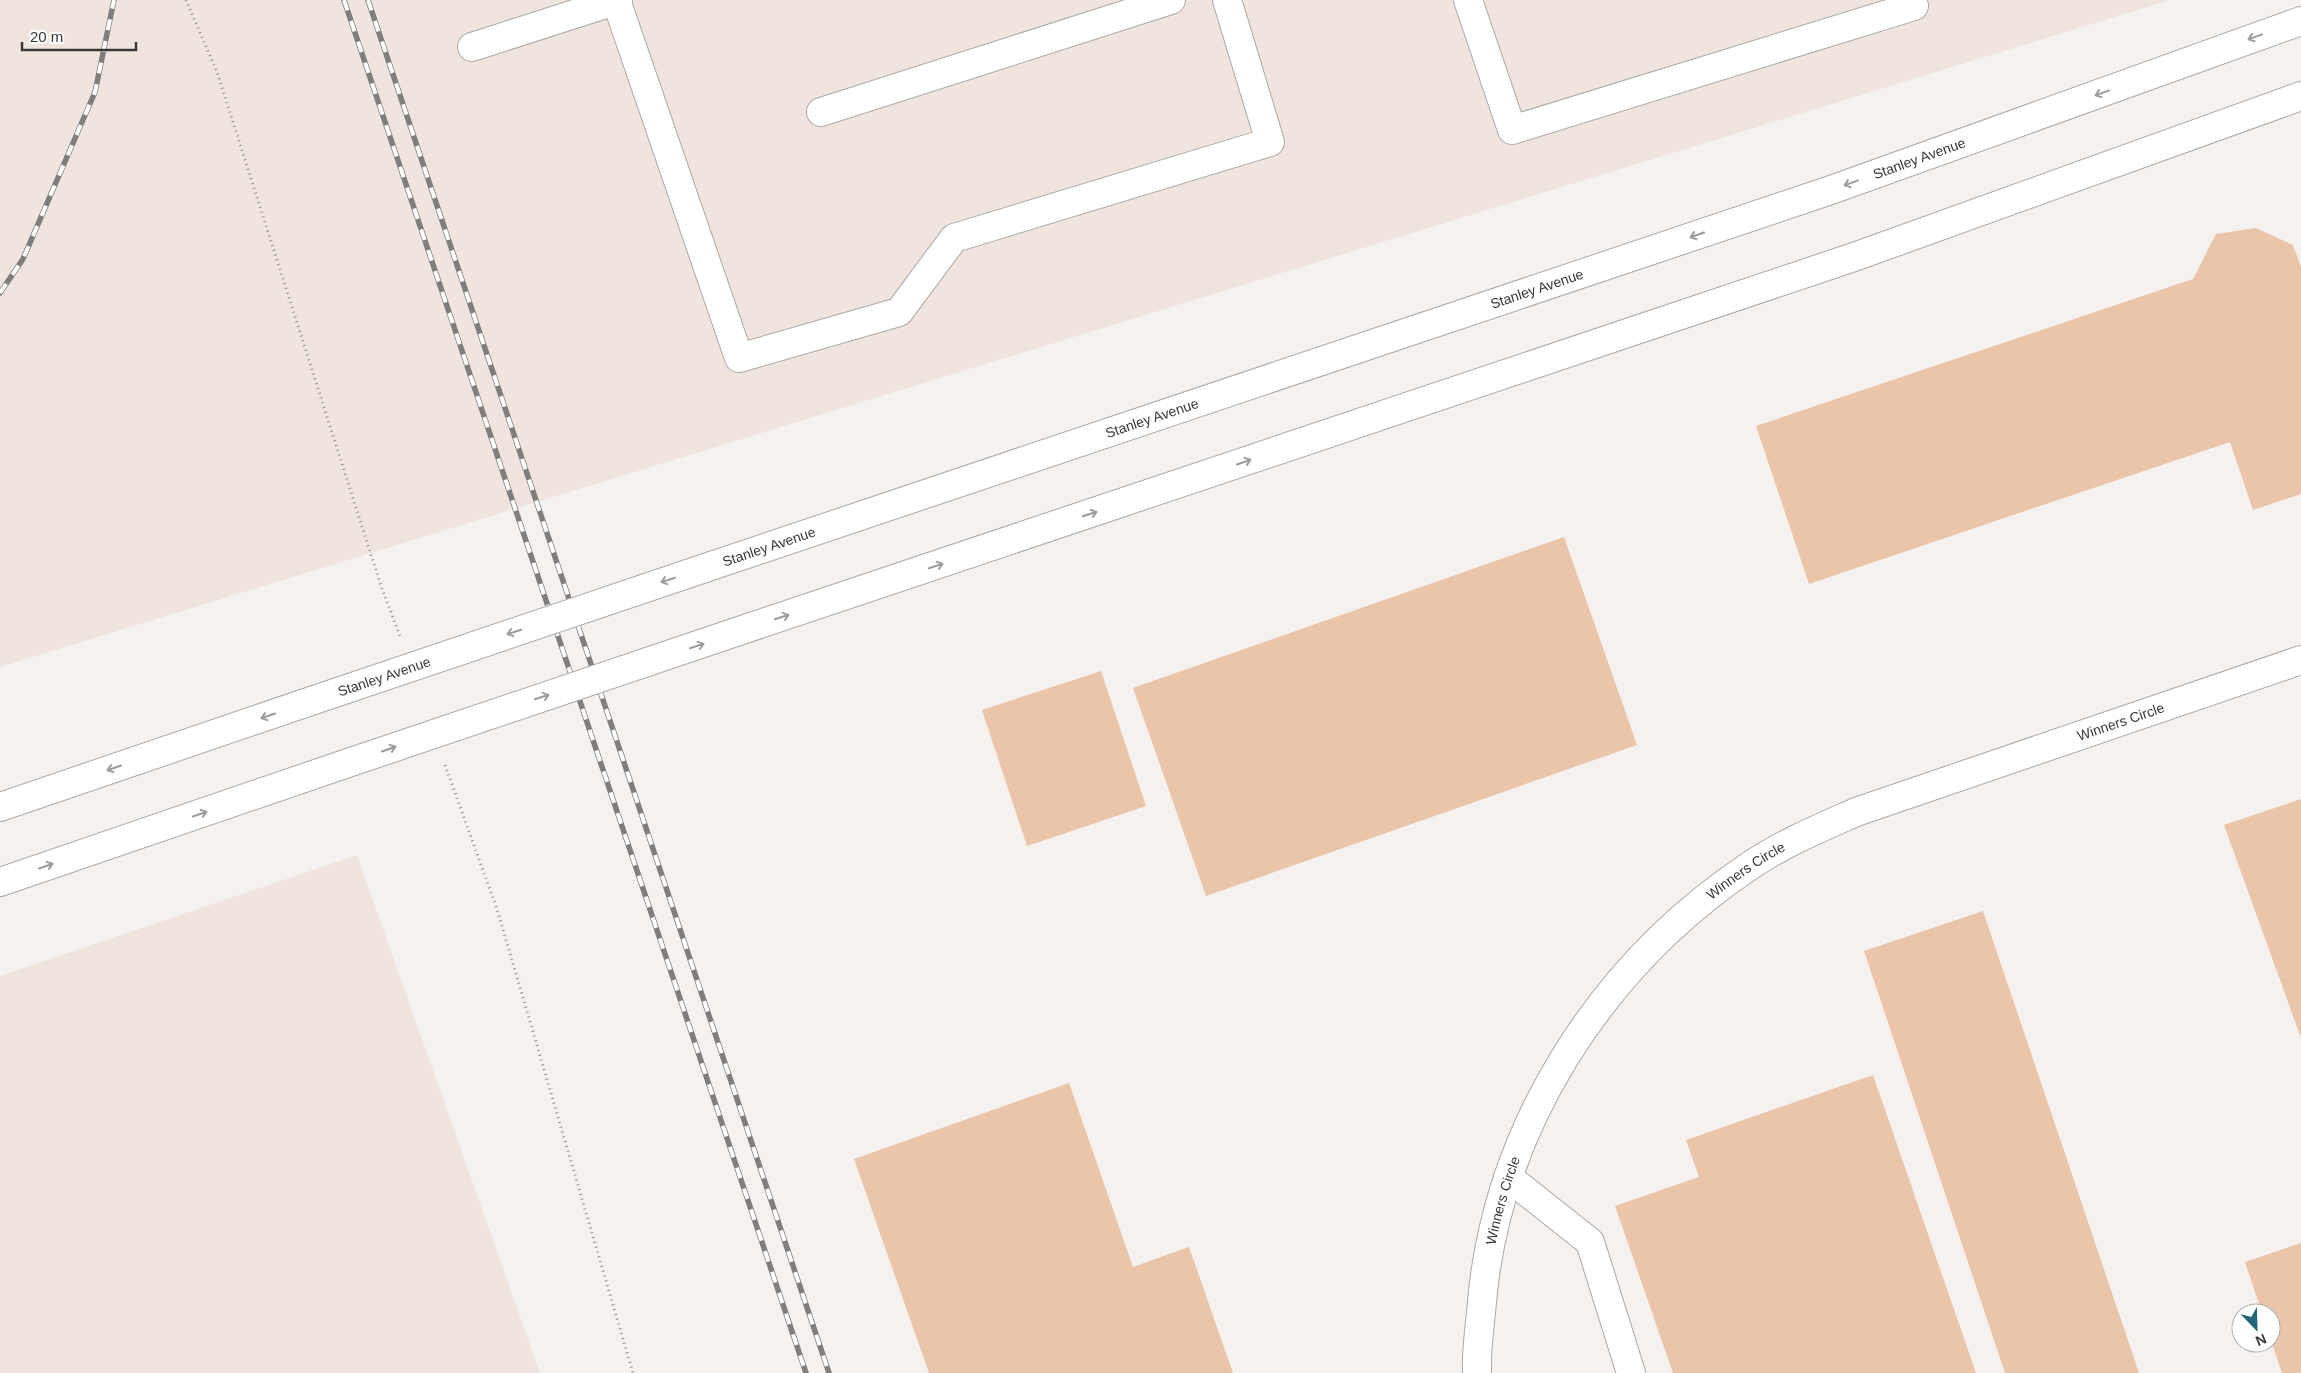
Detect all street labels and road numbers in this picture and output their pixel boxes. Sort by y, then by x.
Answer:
street label: Stanley Avenue [1871,134,1968,182]
street label: Stanley Avenue [1488,266,1586,312]
street label: Stanley Avenue [1103,395,1201,441]
street label: Stanley Avenue [720,523,818,570]
street label: Stanley Avenue [336,653,433,699]
street label: Winners Circle [2075,699,2167,744]
street label: Winners Circle [1703,838,1788,903]
street label: Winners Circle [1482,1154,1523,1246]

